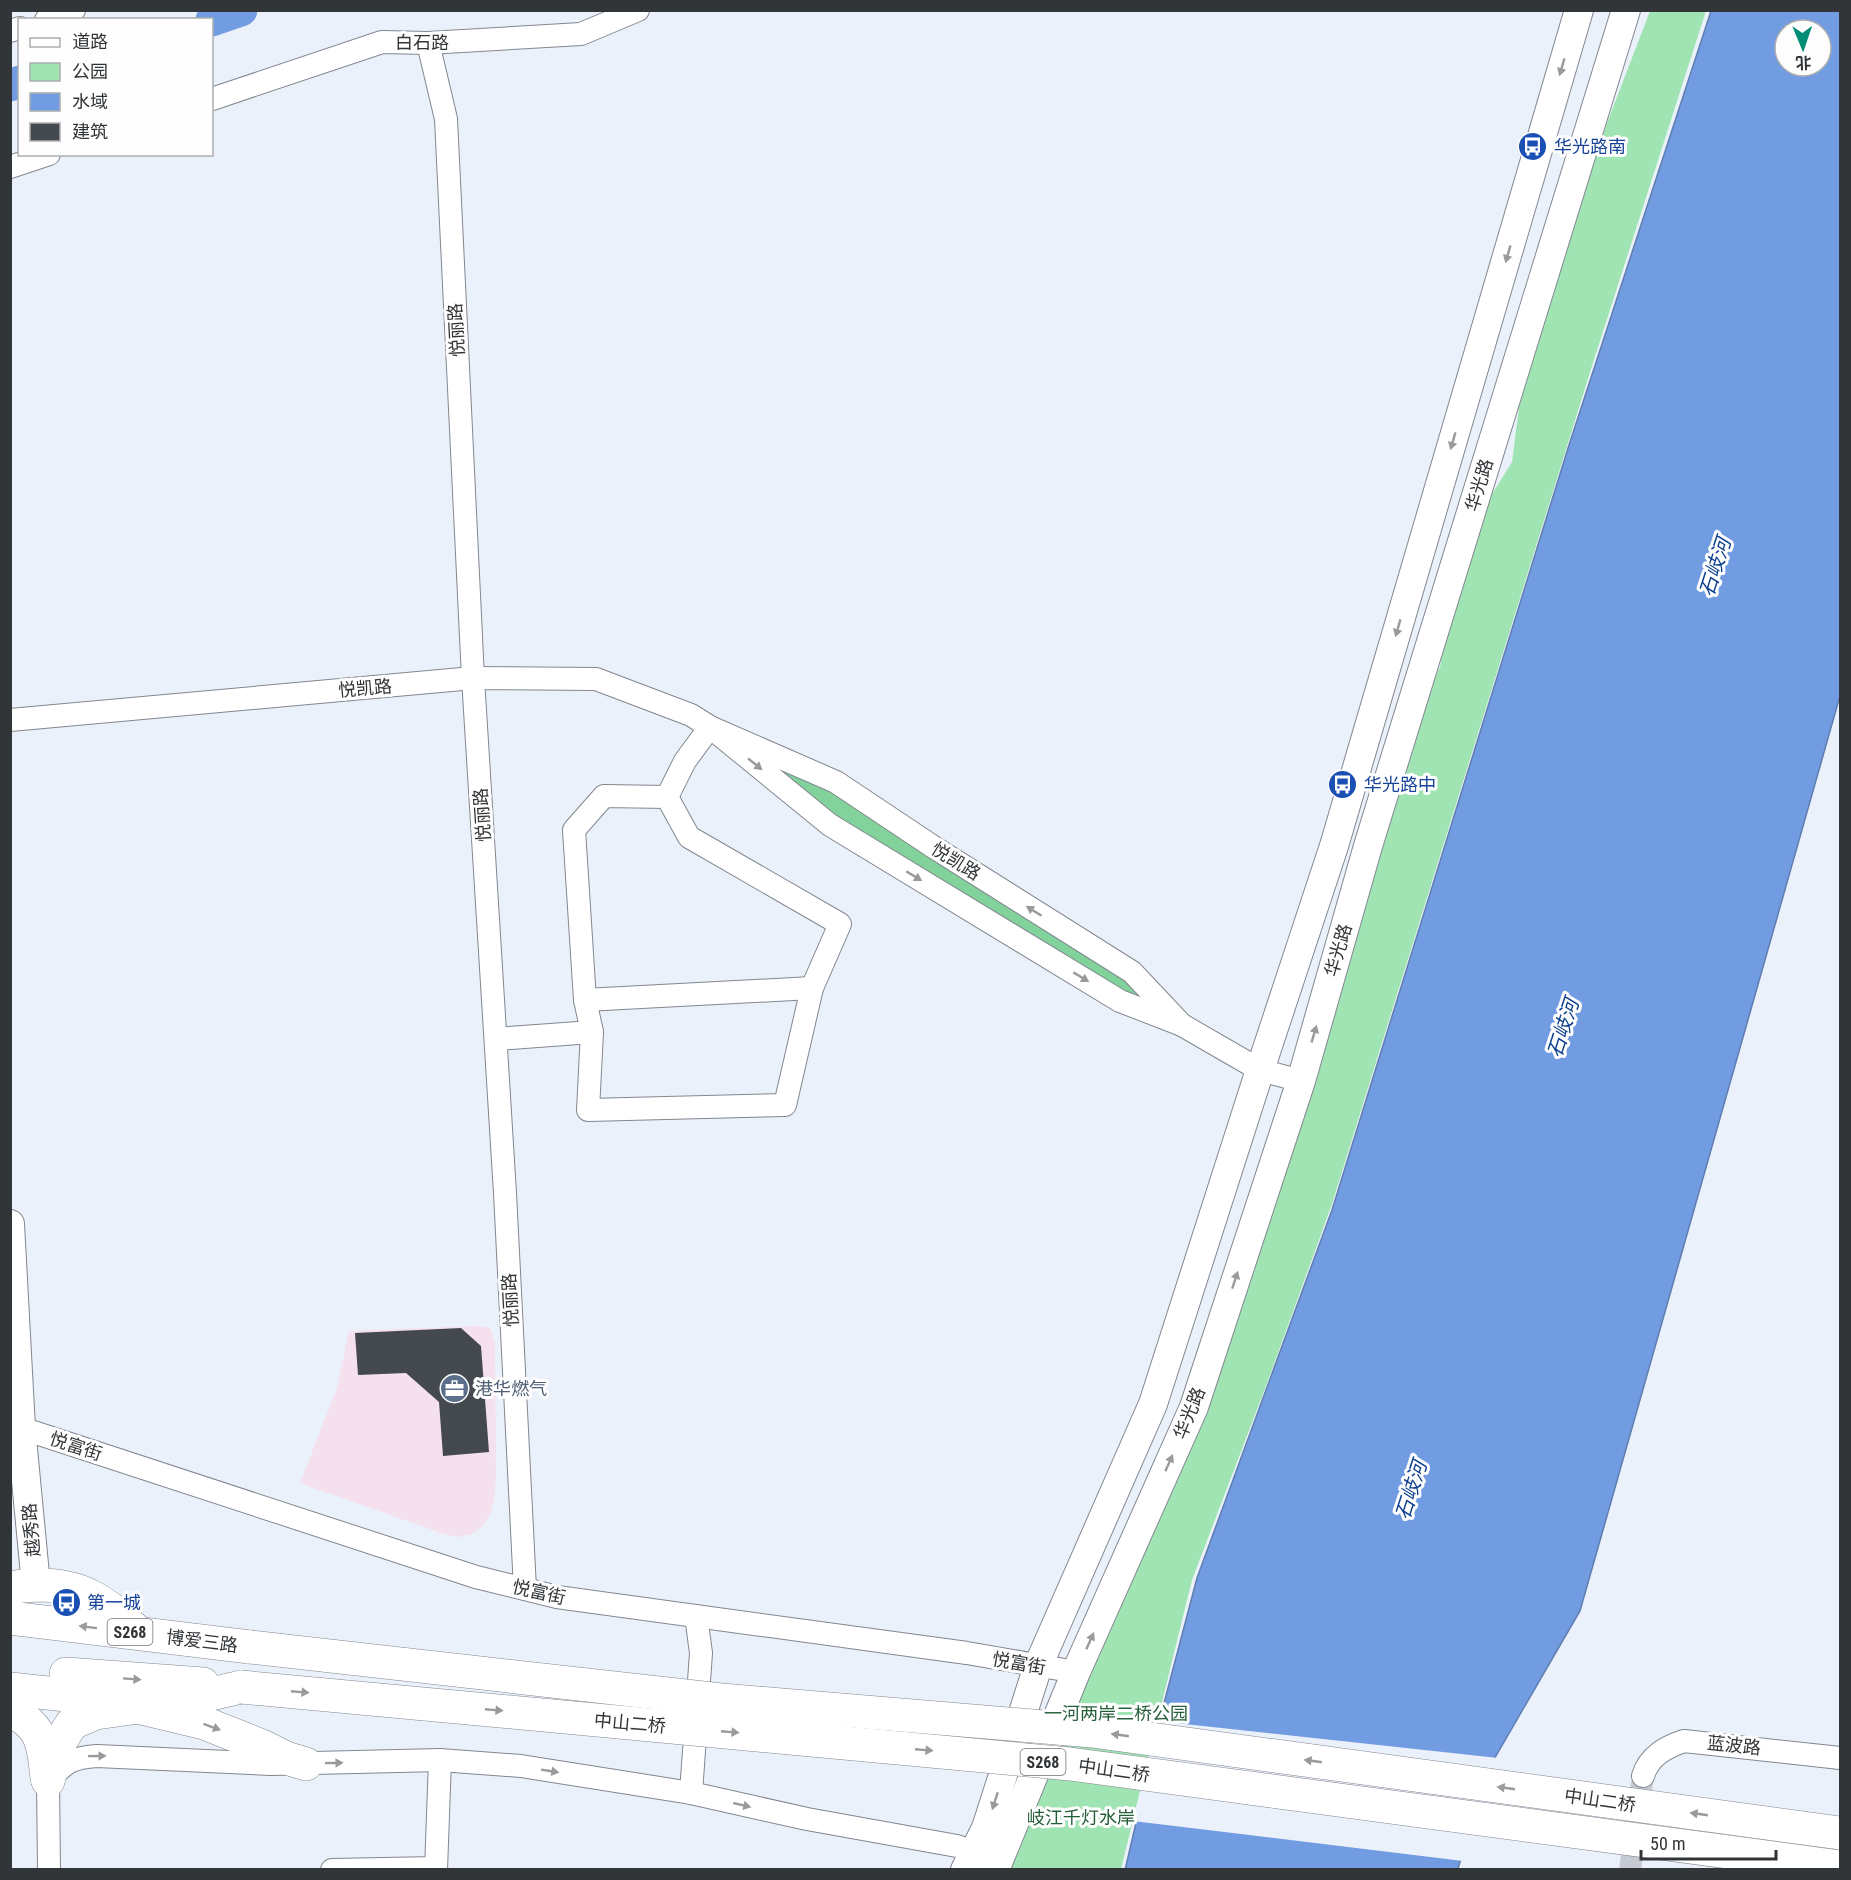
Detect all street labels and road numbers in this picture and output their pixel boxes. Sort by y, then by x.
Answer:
street label: 白石路 [395,32,449,53]
street label: 悦丽路 [444,302,468,358]
street label: 华光路 [1461,456,1497,514]
street label: 悦凯路 [337,675,393,701]
street label: 悦丽路 [470,787,494,843]
street label: 悦凯路 [928,838,984,884]
street label: 华光路 [1320,921,1356,979]
street label: 悦丽路 [498,1272,522,1328]
street label: 华光路 [1169,1384,1209,1442]
street label: 悦富街 [47,1428,105,1464]
street label: 越秀路 [18,1502,44,1558]
street label: 悦富街 [510,1576,568,1608]
road number: S268 [108,1619,152,1645]
street label: 博爱三路 [165,1626,239,1656]
street label: 悦富街 [991,1648,1047,1678]
street label: 中山二桥 [593,1709,667,1737]
street label: 蓝波路 [1706,1732,1762,1758]
road number: S268 [1020,1749,1066,1775]
street label: 中山二桥 [1077,1755,1151,1785]
street label: 中山二桥 [1563,1785,1637,1815]

